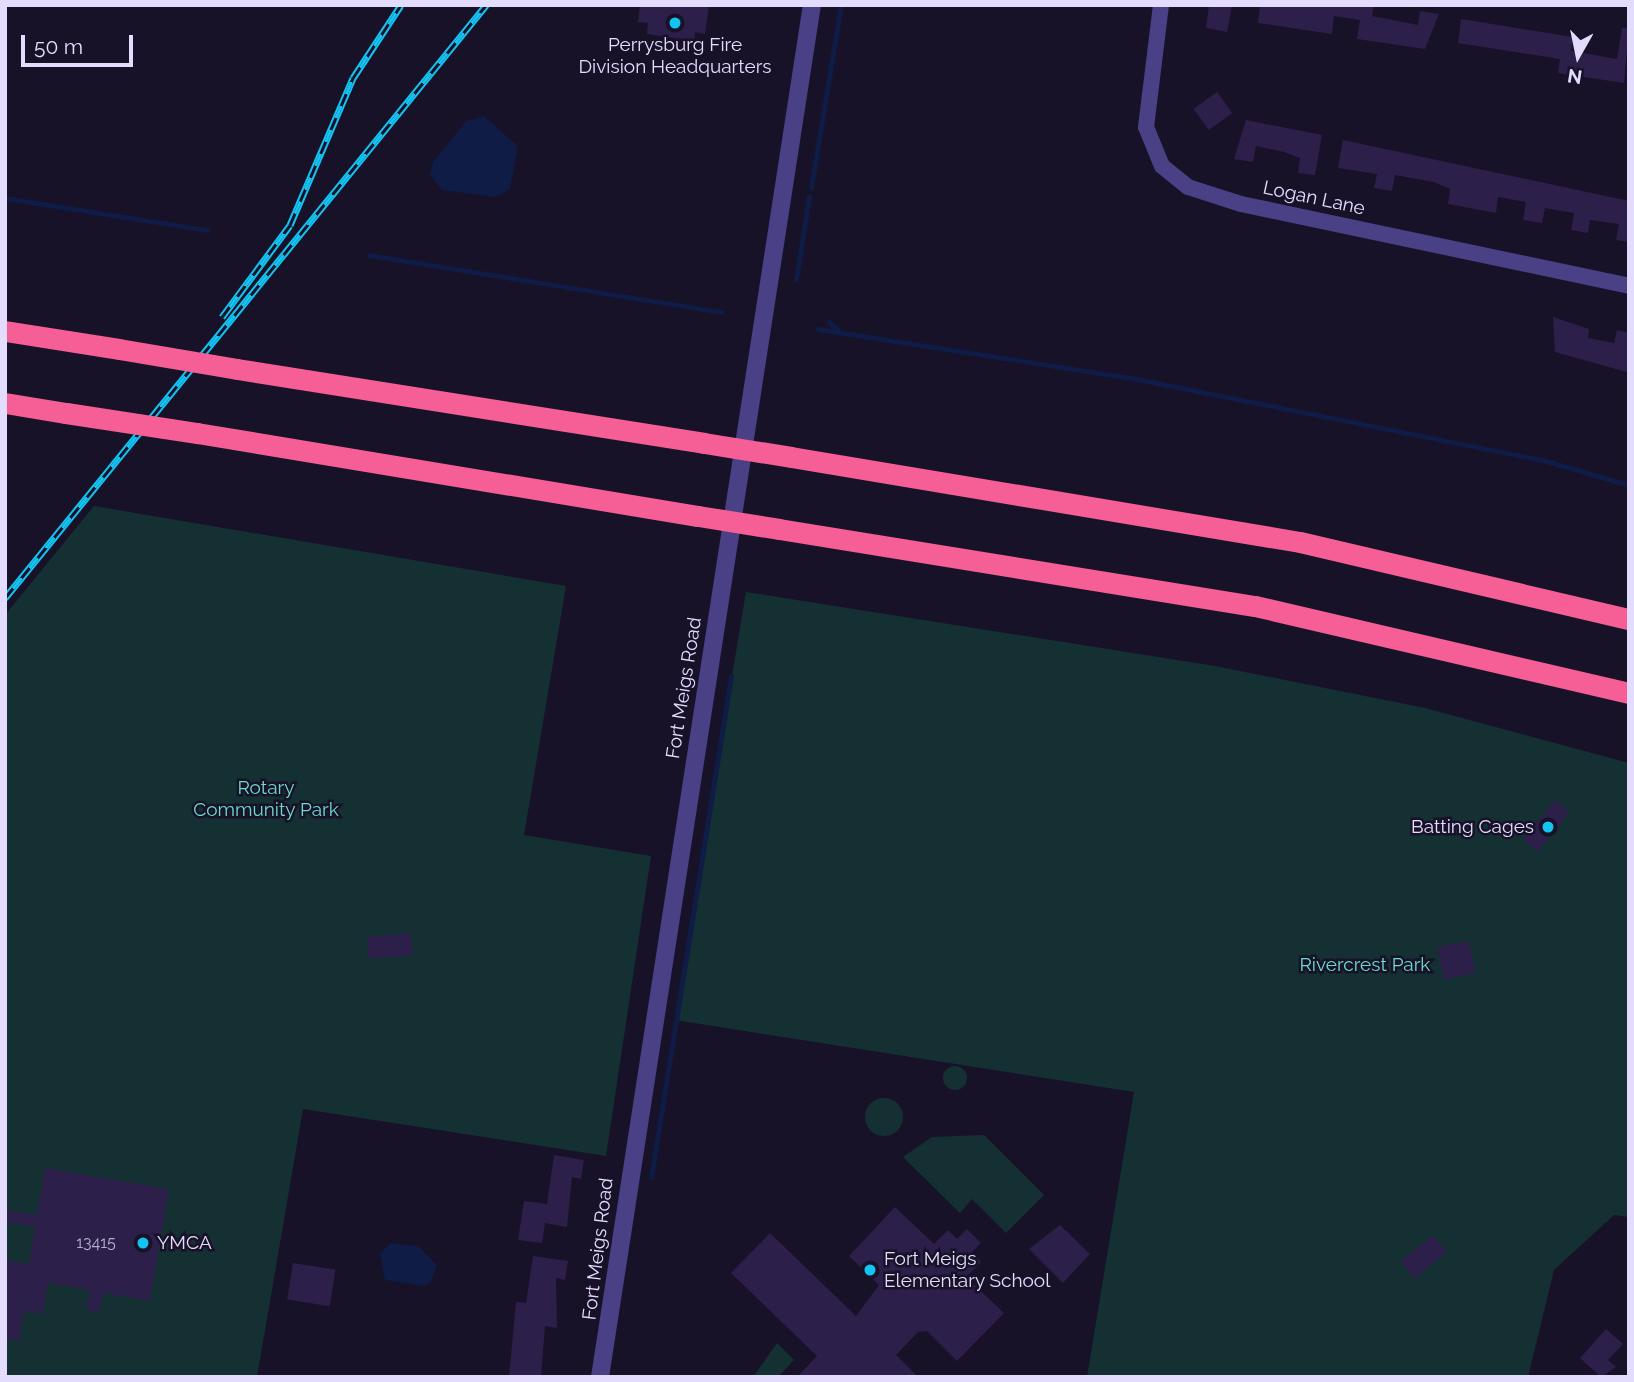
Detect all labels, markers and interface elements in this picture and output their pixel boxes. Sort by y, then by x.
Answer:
marker: Perrysburg Fire Division Headquarters [667,15,683,31]
scale bar [24,21,136,65]
north arrow [1543,21,1613,91]
text: 50 m [34,34,83,59]
place label: Perrysburg Fire Division Headquarters [579,34,771,78]
text: N [1566,65,1584,89]
street label: Logan Lane [1261,176,1367,220]
street label: Fort Meigs Road [662,616,706,760]
park label: Rotary Community Park [193,777,339,821]
place label: Batting Cages [1411,816,1534,838]
marker: Batting Cages [1540,819,1556,835]
park label: Rivercrest Park [1300,954,1430,976]
street label: Fort Meigs Road [578,1177,618,1321]
place label: YMCA [157,1232,212,1254]
house number: 13415 [76,1233,116,1253]
marker: YMCA [135,1235,151,1251]
place label: Fort Meigs Elementary School [884,1248,1051,1292]
marker: Fort Meigs Elementary School [862,1262,878,1278]

